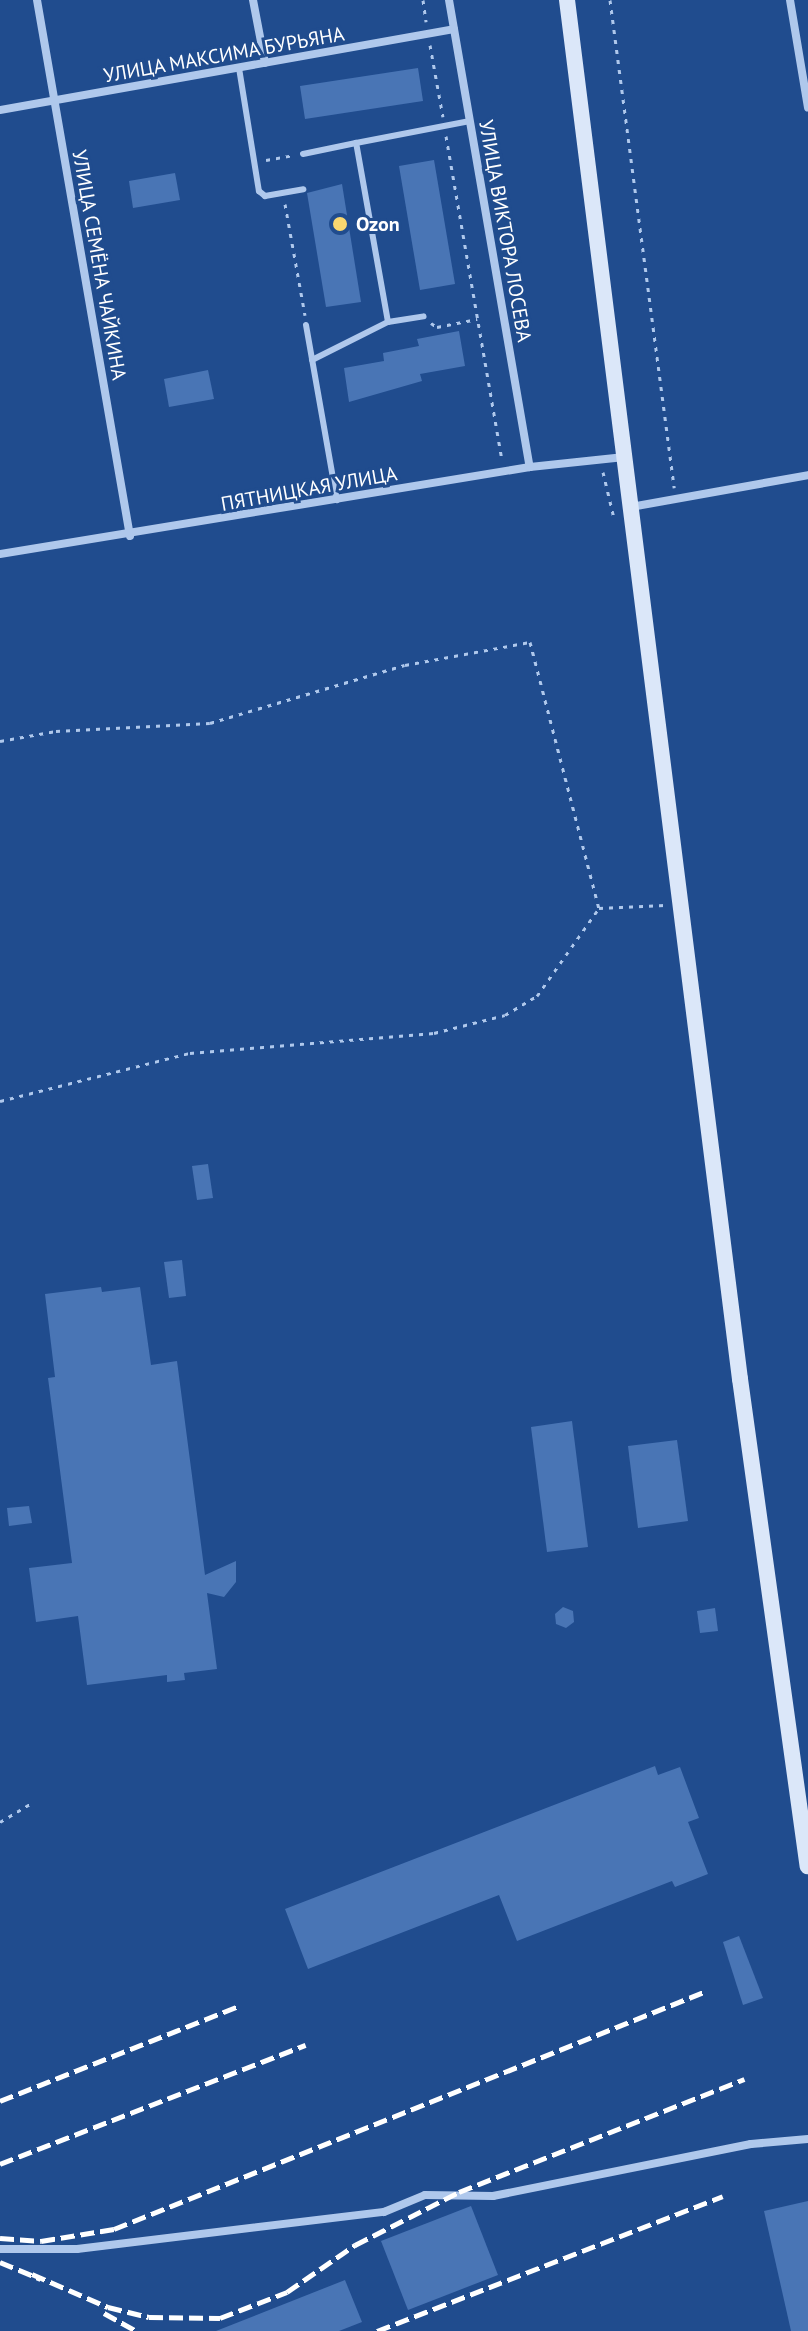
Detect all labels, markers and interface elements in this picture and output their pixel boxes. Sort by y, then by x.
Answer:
street label: УЛИЦА МАКСИМА БУРЬЯНА [101,22,347,88]
street label: УЛИЦА ВИКТОРА ЛОСЕВА [473,117,537,345]
street label: УЛИЦА СЕМЁНА ЧАЙКИНА [67,147,131,383]
place label: Ozon [356,212,400,236]
marker: Ozon [331,215,349,233]
street label: ПЯТНИЦКАЯ УЛИЦА [219,462,399,516]

